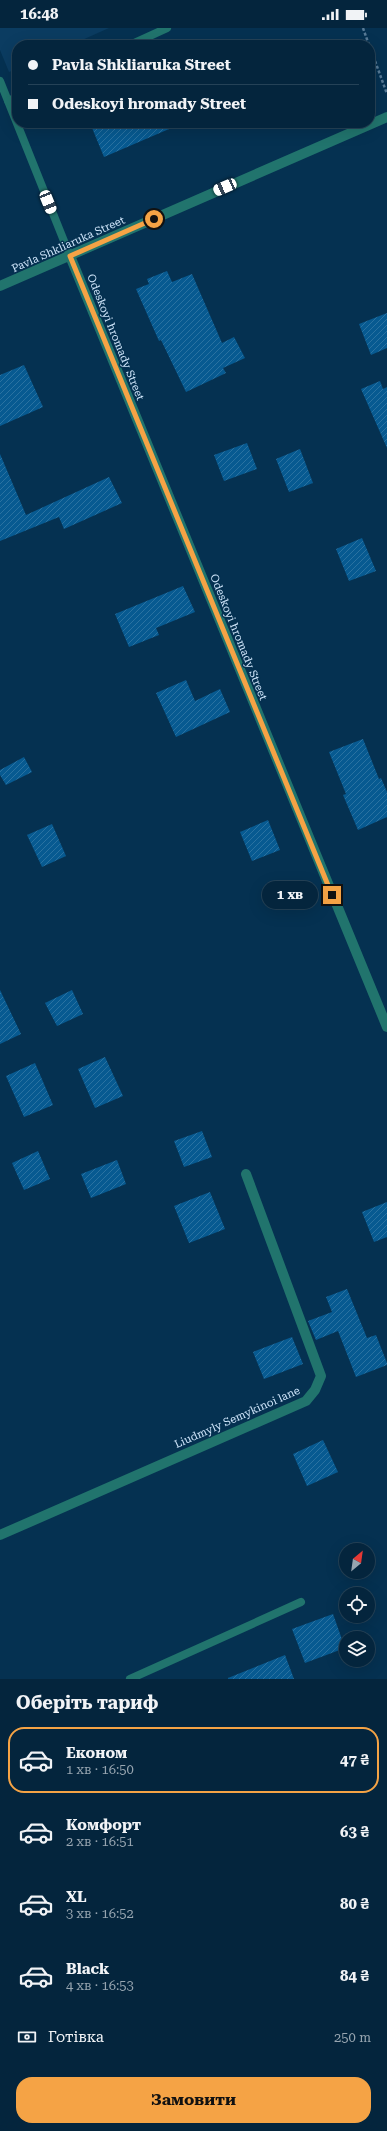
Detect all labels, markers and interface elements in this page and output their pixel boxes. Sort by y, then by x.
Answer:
text: 16:48 [20,5,58,23]
text: Pavla Shkliaruka Street [52,56,231,74]
text: Odeskoyi hromady Street [52,95,246,113]
car [212,177,238,197]
car [38,189,58,215]
route start [145,210,163,228]
street label: Pavla Shkliaruka Street [10,214,127,275]
street label: Odeskoyi hromady Street [84,272,147,402]
street label: Odeskoyi hromady Street [207,572,270,702]
callout: 1 хв [262,881,318,909]
route end [323,886,341,904]
text: 1 хв [277,887,303,902]
street label: Liudmyly Semykinoi lane [172,1384,302,1451]
north arrow [339,1543,375,1579]
map controls [339,1543,375,1667]
button: locate [339,1587,375,1623]
button: layers [339,1631,375,1667]
text: Оберіть тариф [16,1692,158,1713]
icon: car [18,1742,54,1778]
text: Економ [66,1744,127,1762]
text: 47 ₴ [340,1751,369,1769]
text: 1 хв · 16:50 [66,1762,134,1777]
icon: car [18,1814,54,1850]
text: Комфорт [66,1816,141,1834]
text: 63 ₴ [340,1823,369,1841]
text: 2 хв · 16:51 [66,1834,134,1849]
icon: car [18,1886,54,1922]
text: XL [66,1888,87,1906]
text: 80 ₴ [340,1895,369,1913]
text: 3 хв · 16:52 [66,1906,134,1921]
icon: car [18,1958,54,1994]
text: Black [66,1960,109,1978]
text: 84 ₴ [340,1967,369,1985]
text: 4 хв · 16:53 [66,1978,134,1993]
icon: cash [16,2026,38,2048]
text: Готівка [48,2028,104,2046]
text: 250 m [334,2030,371,2045]
button: Замовити [16,2077,371,2123]

